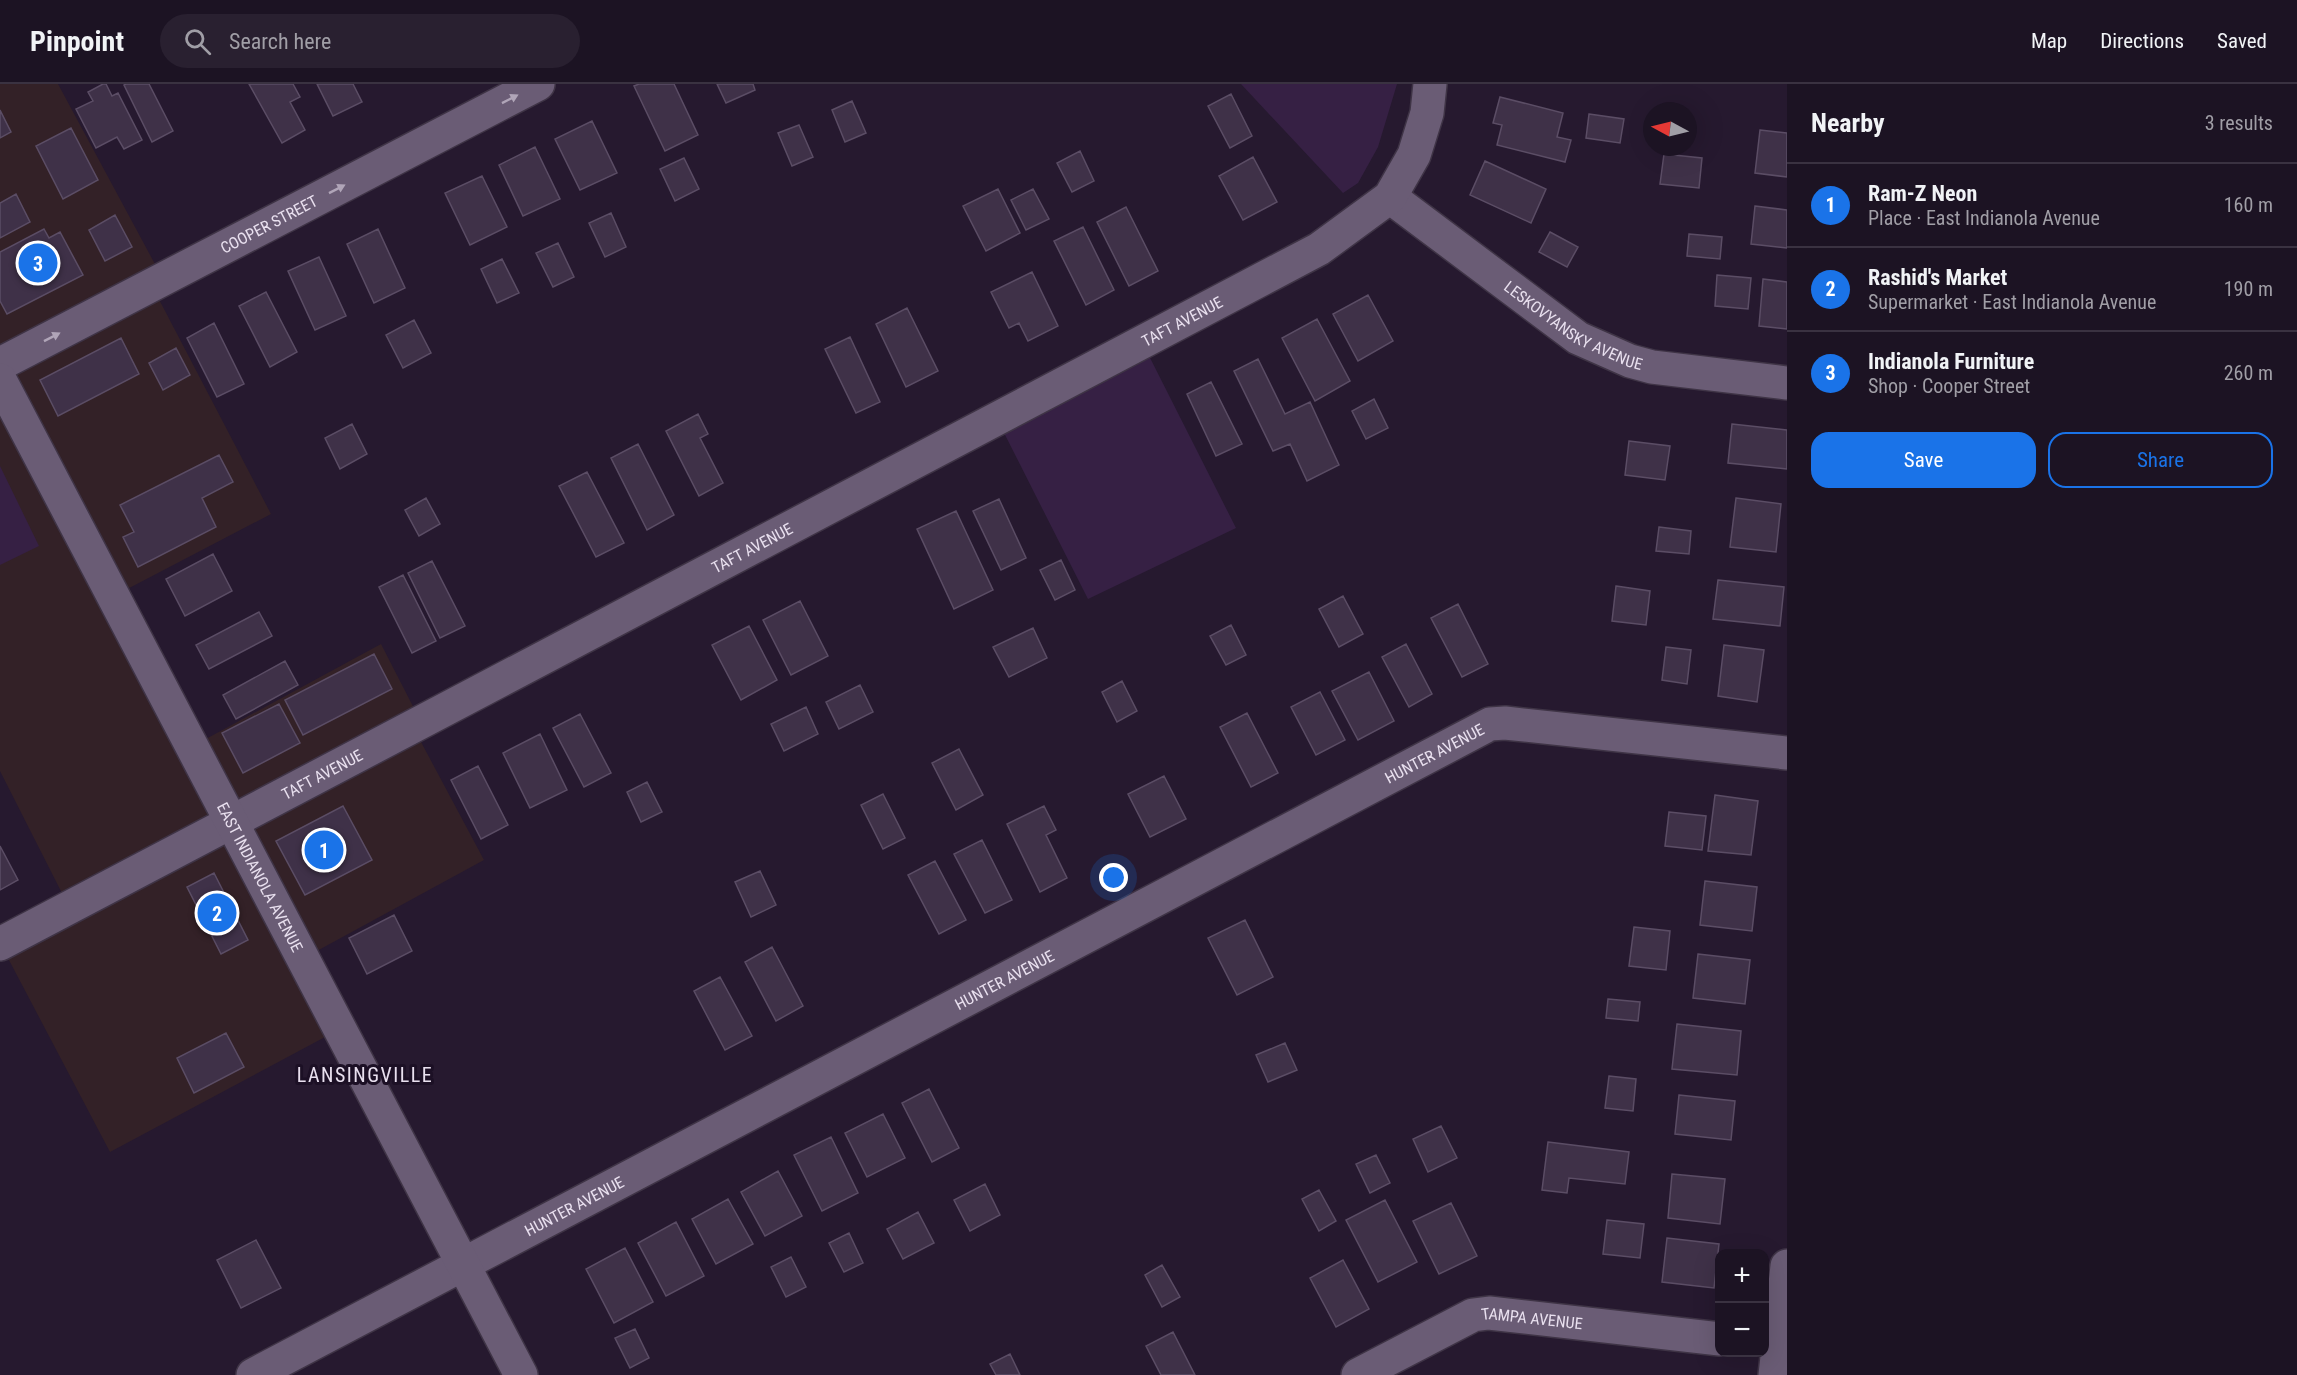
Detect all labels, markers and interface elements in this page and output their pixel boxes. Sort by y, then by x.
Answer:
search box [160,14,580,68]
text: Pinpoint [30,25,124,58]
icon: search [181,25,214,58]
text: Search here [229,29,331,54]
text: Map [2031,29,2067,53]
text: Directions [2100,29,2184,53]
text: Saved [2217,29,2267,53]
one-way arrow [501,94,518,104]
north arrow [1643,102,1697,156]
text: Nearby [1811,108,1885,138]
text: 3 results [2205,111,2273,135]
text: Ram-Z Neon [1868,181,1977,206]
one-way arrow [328,184,345,194]
street label: COOPER STREET [217,191,321,257]
text: 1 [1825,193,1836,217]
text: 160 m [2224,193,2273,217]
text: Place · East Indianola Avenue [1868,206,2100,230]
pin: 3 [18,240,57,285]
text: Rashid's Market [1868,265,2007,290]
street label: LESKOVYANSKY AVENUE [1501,277,1645,374]
text: 2 [1825,277,1836,301]
text: 190 m [2224,277,2273,301]
text: Supermarket · East Indianola Avenue [1868,290,2156,314]
street label: TAFT AVENUE [1138,292,1226,350]
one-way arrow [44,332,61,342]
text: Indianola Furniture [1868,349,2034,374]
text: 3 [1825,361,1836,385]
text: 260 m [2224,361,2273,385]
text: Shop · Cooper Street [1868,374,2030,398]
button: Save [1811,432,2036,488]
button: Share [2048,432,2273,488]
street label: TAFT AVENUE [708,519,796,577]
street label: HUNTER AVENUE [1382,719,1487,787]
street label: TAFT AVENUE [278,745,366,803]
street label: EAST INDIANOLA AVENUE [213,799,307,955]
pin: 1 [304,828,344,873]
your location [1099,863,1128,892]
pin: 2 [198,890,236,936]
street label: HUNTER AVENUE [951,946,1057,1013]
district label: LANSINGVILLE [297,1063,433,1087]
street label: HUNTER AVENUE [521,1172,627,1240]
map controls [1715,1249,1769,1357]
button: + [1715,1249,1769,1303]
button: − [1715,1303,1769,1357]
street label: TAMPA AVENUE [1480,1304,1584,1333]

